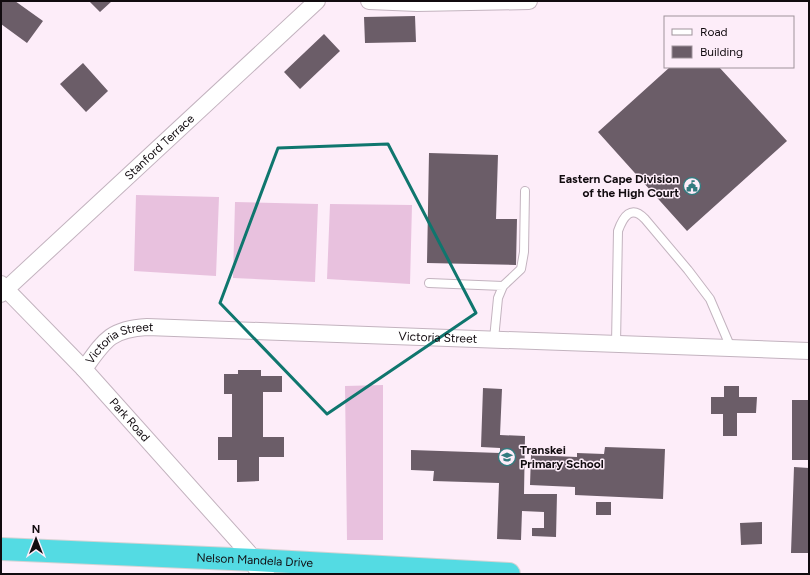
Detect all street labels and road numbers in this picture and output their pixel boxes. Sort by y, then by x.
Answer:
street label: Stanford Terrace [122,111,197,183]
street label: Victoria Street [83,320,154,367]
street label: Victoria Street [398,329,478,346]
street label: Park Road [106,395,153,444]
street label: Nelson Mandela Drive [196,550,314,570]

